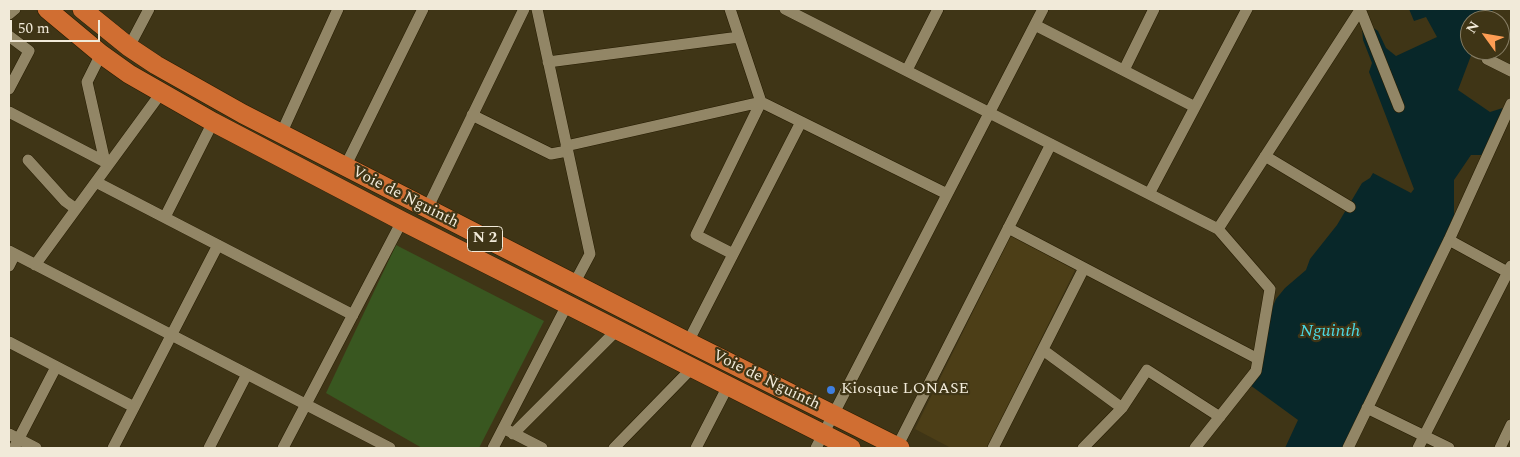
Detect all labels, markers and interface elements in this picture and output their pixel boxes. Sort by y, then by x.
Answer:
scale bar [12,10,102,42]
north arrow [1460,10,1510,60]
text: 50 m [18,17,50,40]
text: N [1461,17,1485,38]
street label: Voie de Nguinth [349,163,461,233]
road number: N 2 [468,226,502,252]
water label: Nguinth [1300,321,1360,343]
street label: Voie de Nguinth [709,347,823,415]
place label: Kiosque LONASE [841,380,969,400]
marker: Kiosque LONASE [825,384,837,396]

